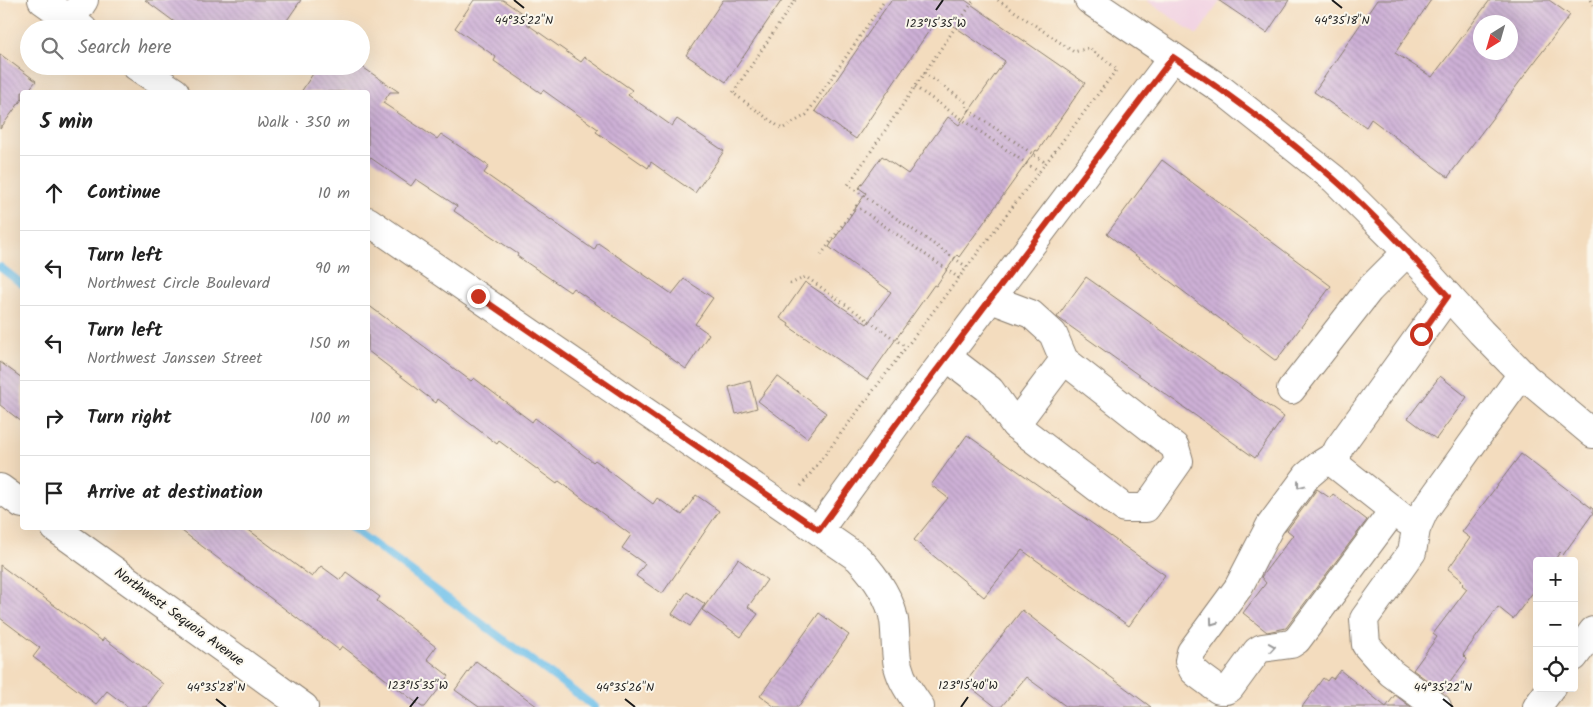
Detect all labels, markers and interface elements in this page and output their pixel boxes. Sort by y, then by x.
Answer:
text: 44°35'22"N [495,11,553,30]
text: 44°35'18"N [1314,11,1370,30]
text: 123°15'35"W [906,14,966,33]
north arrow [1473,15,1518,60]
search box [20,20,370,75]
text: Search here [78,33,172,63]
icon: search [38,34,66,62]
text: 5 min [40,106,93,139]
text: Walk · 350 m [257,110,350,135]
text: Continue [87,178,160,208]
icon: ahead [40,179,68,207]
text: 10 m [318,181,350,206]
text: Turn left [87,241,162,271]
icon: left [40,254,68,282]
text: 90 m [315,256,350,281]
text: Northwest Circle Boulevard [87,271,270,296]
route end [467,285,490,308]
text: Turn left [87,316,162,346]
route start [1410,323,1433,346]
icon: left [40,329,68,357]
text: 150 m [309,331,350,356]
text: Northwest Janssen Street [87,346,262,371]
text: Turn right [87,403,172,433]
icon: right [40,404,68,432]
text: 100 m [310,406,350,431]
text: Arrive at destination [87,478,263,508]
icon: arrive [40,479,68,507]
one-way arrow [1298,479,1306,488]
map controls [1533,557,1578,692]
button: + [1533,557,1578,602]
street label: Northwest Sequoia Avenue [109,562,249,672]
button: − [1533,602,1578,647]
one-way arrow [1210,616,1219,626]
one-way arrow [1268,642,1276,652]
button: locate [1533,647,1578,692]
text: 123°15'35"W [388,676,448,695]
text: 123°15'40"W [938,676,998,695]
text: 44°35'28"N [187,678,245,697]
text: 44°35'26"N [596,678,654,697]
text: 44°35'22"N [1414,678,1472,697]

